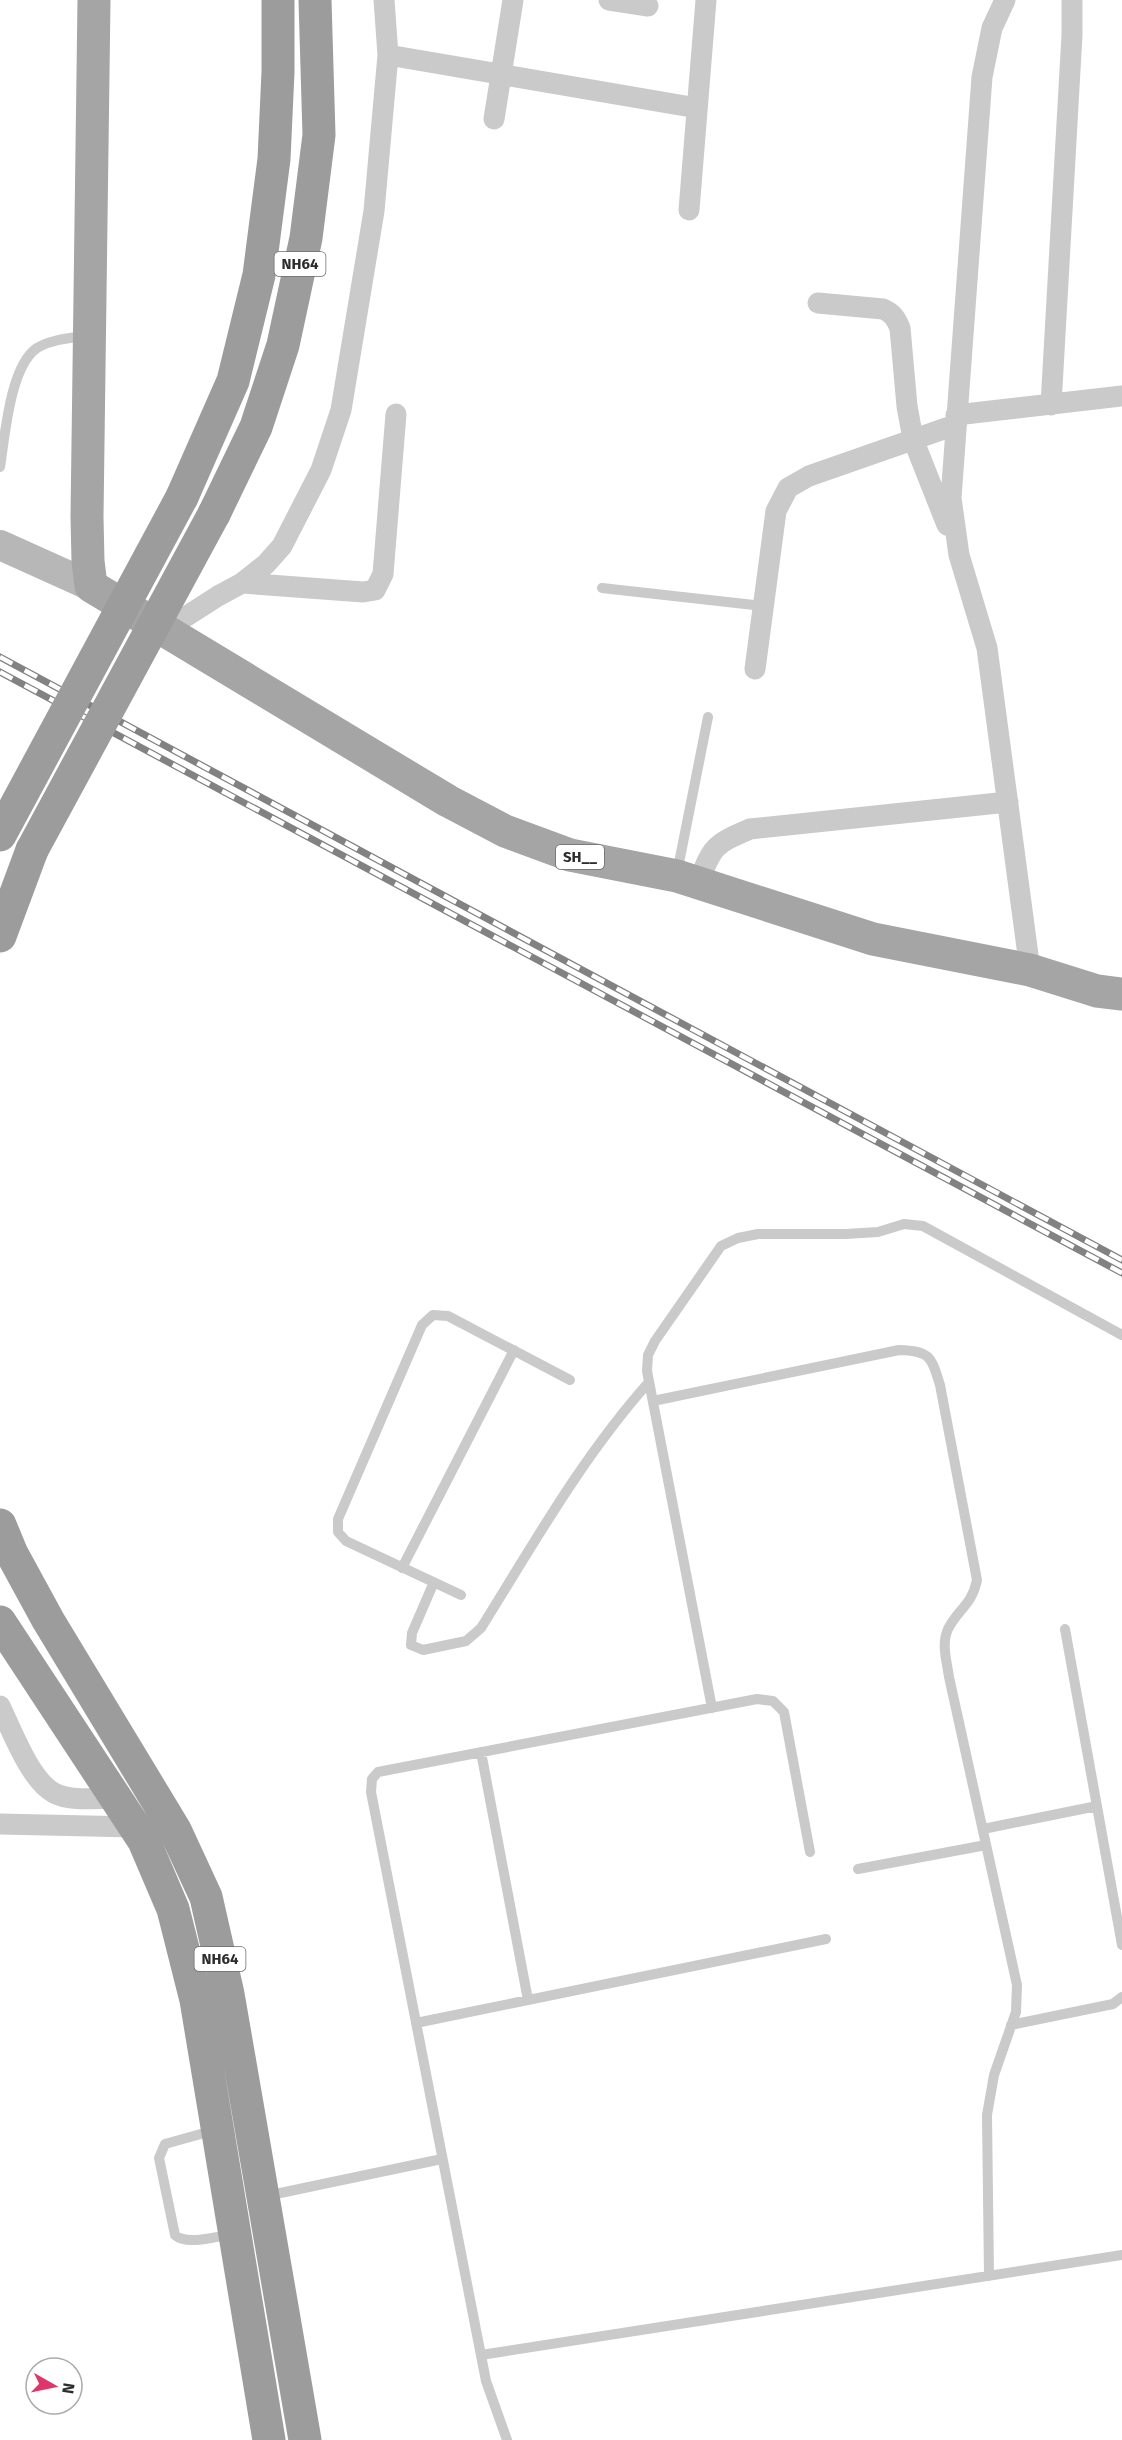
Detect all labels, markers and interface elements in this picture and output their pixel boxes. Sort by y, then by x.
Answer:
road number: NH64 [274,252,326,276]
road number: SH__ [556,845,604,869]
road number: NH64 [194,1947,246,1971]
north arrow [24,2356,84,2416]
text: N [58,2382,79,2395]

